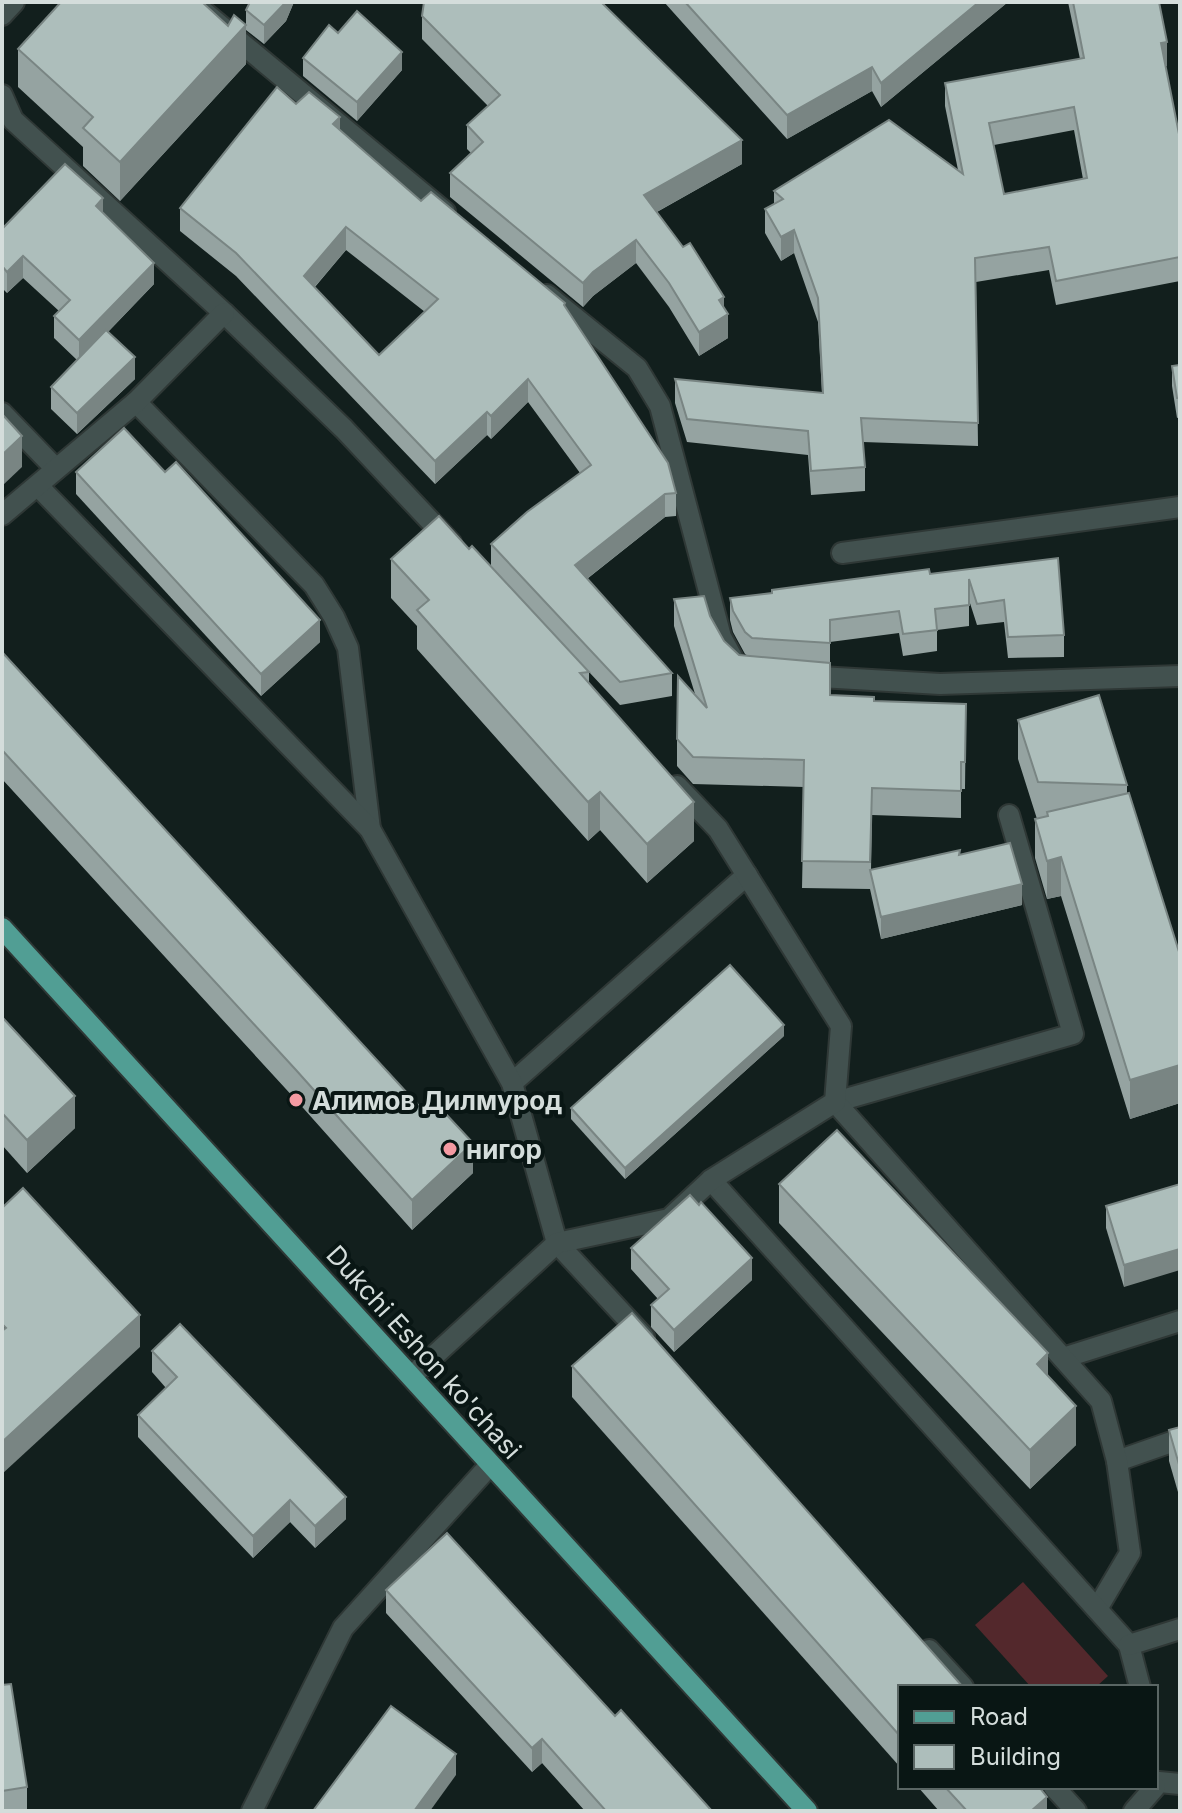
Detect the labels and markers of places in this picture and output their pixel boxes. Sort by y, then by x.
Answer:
place label: Алимов Дилмурод [312,1085,562,1116]
marker: Алимов Дилмурод [287,1091,305,1109]
place label: нигор [466,1134,542,1165]
marker: нигор [441,1140,459,1158]

